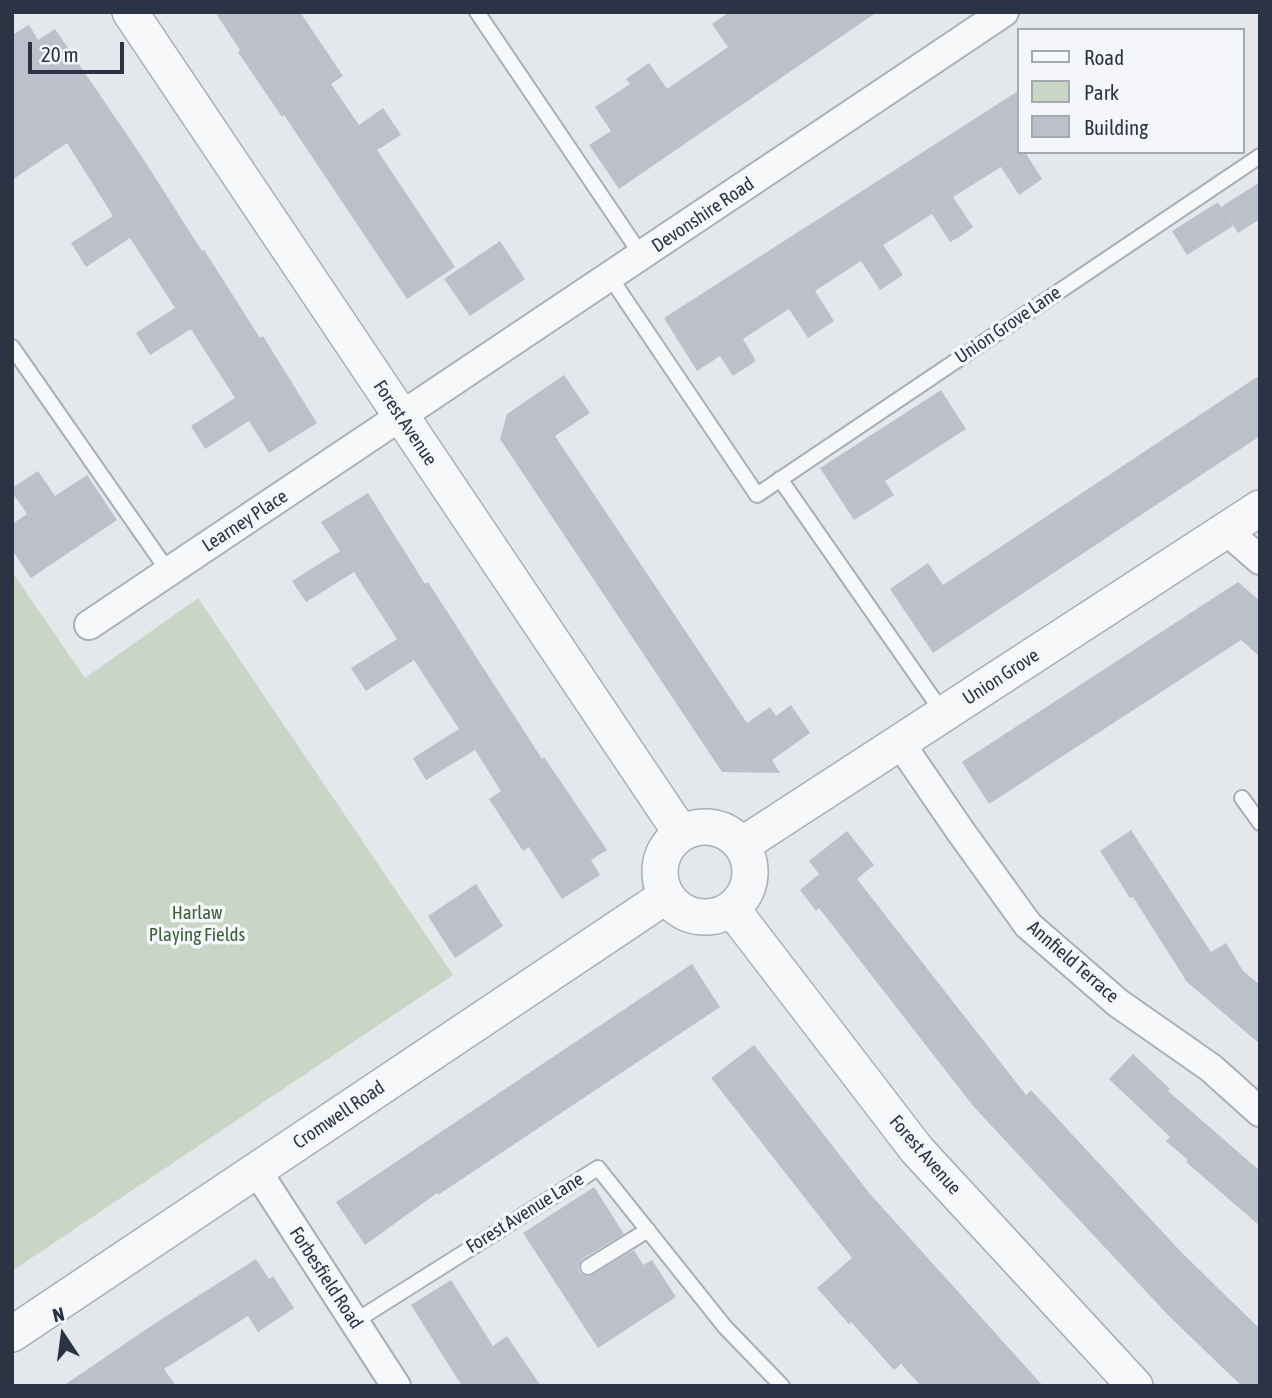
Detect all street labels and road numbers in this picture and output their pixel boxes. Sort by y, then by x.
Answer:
street label: Devonshire Road [648,172,758,258]
street label: Union Grove Lane [951,281,1065,369]
street label: Forest Avenue [368,376,442,470]
street label: Learney Place [198,485,292,557]
street label: Union Grove [959,644,1043,710]
street label: Annfield Terrace [1023,916,1123,1008]
street label: Cromwell Road [289,1076,389,1154]
street label: Forest Avenue [884,1111,966,1199]
street label: Forest Avenue Lane [462,1168,588,1258]
street label: Forbesfield Road [285,1223,367,1333]

